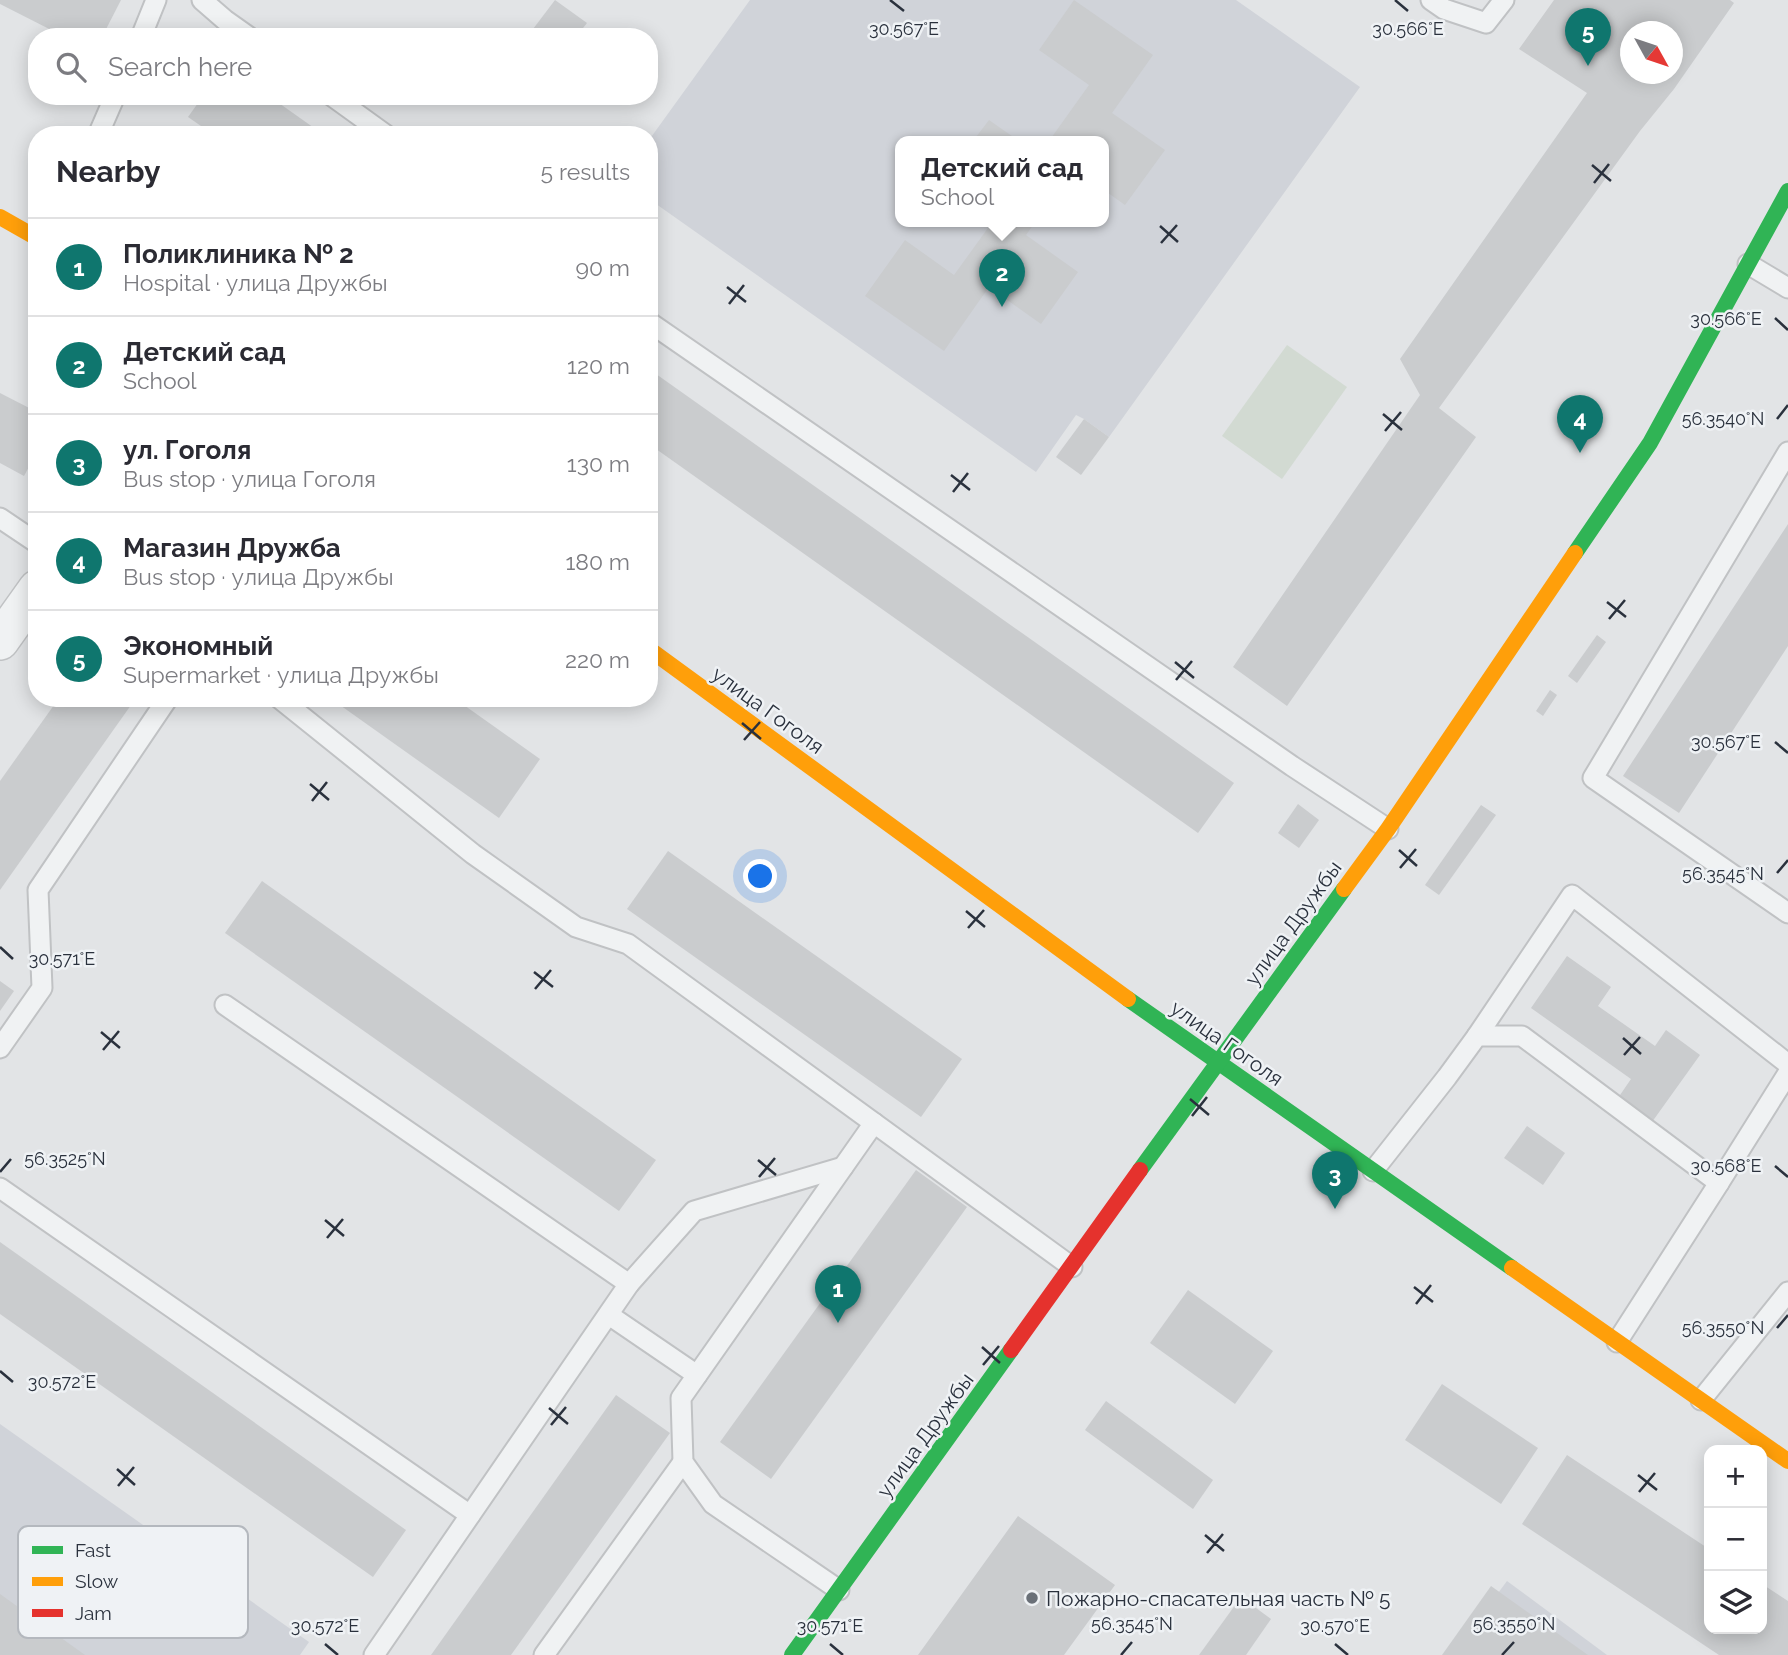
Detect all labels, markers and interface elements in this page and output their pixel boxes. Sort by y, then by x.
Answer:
pin: 5 [1565,8,1611,66]
text: 30.567°E [869,18,939,39]
text: 30.566°E [1372,18,1444,39]
north arrow [1620,21,1683,84]
search box [28,28,658,105]
icon: search [52,48,90,86]
text: Search here [108,52,252,82]
popup [895,136,1109,227]
text: Детский сад [921,153,1083,183]
text: Nearby [56,154,160,189]
text: 5 results [541,158,630,185]
text: School [921,183,994,210]
text: Поликлиника № 2 [123,239,354,269]
pin: 2 [979,249,1025,307]
text: 1 [73,254,85,281]
text: 90 m [575,254,630,281]
text: Hospital · улица Дружбы [123,269,388,296]
text: 30.566°E [1690,308,1762,329]
text: Детский сад [123,337,286,367]
text: 2 [73,352,85,379]
text: 120 m [567,352,630,379]
text: School [123,367,197,394]
pin: 4 [1557,395,1603,453]
text: 56.3540°N [1682,408,1764,429]
text: ул. Гоголя [123,435,251,465]
text: 3 [73,450,85,477]
text: 130 m [567,450,630,477]
text: Bus stop · улица Гоголя [123,465,376,492]
text: Магазин Дружба [123,533,341,563]
text: 4 [72,548,86,575]
text: 180 m [565,548,630,575]
text: Bus stop · улица Дружбы [123,563,394,590]
text: Экономный [123,631,273,661]
text: 5 [73,646,85,673]
text: 220 m [565,646,630,673]
text: Supermarket · улица Дружбы [123,661,439,688]
street label: улица Гоголя [707,661,829,759]
text: 30.567°E [1691,731,1761,752]
street label: улица Дружбы [1239,856,1347,990]
your location [743,859,777,893]
text: 56.3545°N [1682,863,1764,884]
text: 30.571°E [29,948,95,969]
street label: улица Гоголя [1166,995,1288,1091]
text: 56.3525°N [24,1148,106,1169]
pin: 3 [1312,1151,1358,1209]
text: 30.568°E [1690,1155,1762,1176]
pin: 1 [815,1265,861,1323]
text: 56.3550°N [1682,1317,1764,1338]
street label: улица Дружбы [871,1368,979,1502]
text: 30.572°E [28,1371,96,1392]
map controls [1704,1445,1767,1634]
button: + [1704,1445,1767,1508]
button: − [1704,1508,1767,1571]
legend [18,1526,248,1638]
text: Fast [75,1539,111,1561]
text: Slow [75,1570,119,1592]
button: layers [1704,1571,1767,1634]
place label: Пожарно-спасательная часть № 5 [1046,1586,1390,1611]
marker: Пожарно-спасательная часть № 5 [1024,1590,1040,1606]
text: Jam [75,1602,112,1624]
text: 56.3545°N [1091,1613,1173,1634]
text: 56.3550°N [1473,1613,1555,1634]
text: 30.572°E [291,1615,359,1636]
text: 30.571°E [797,1615,863,1636]
text: 30.570°E [1300,1615,1370,1636]

